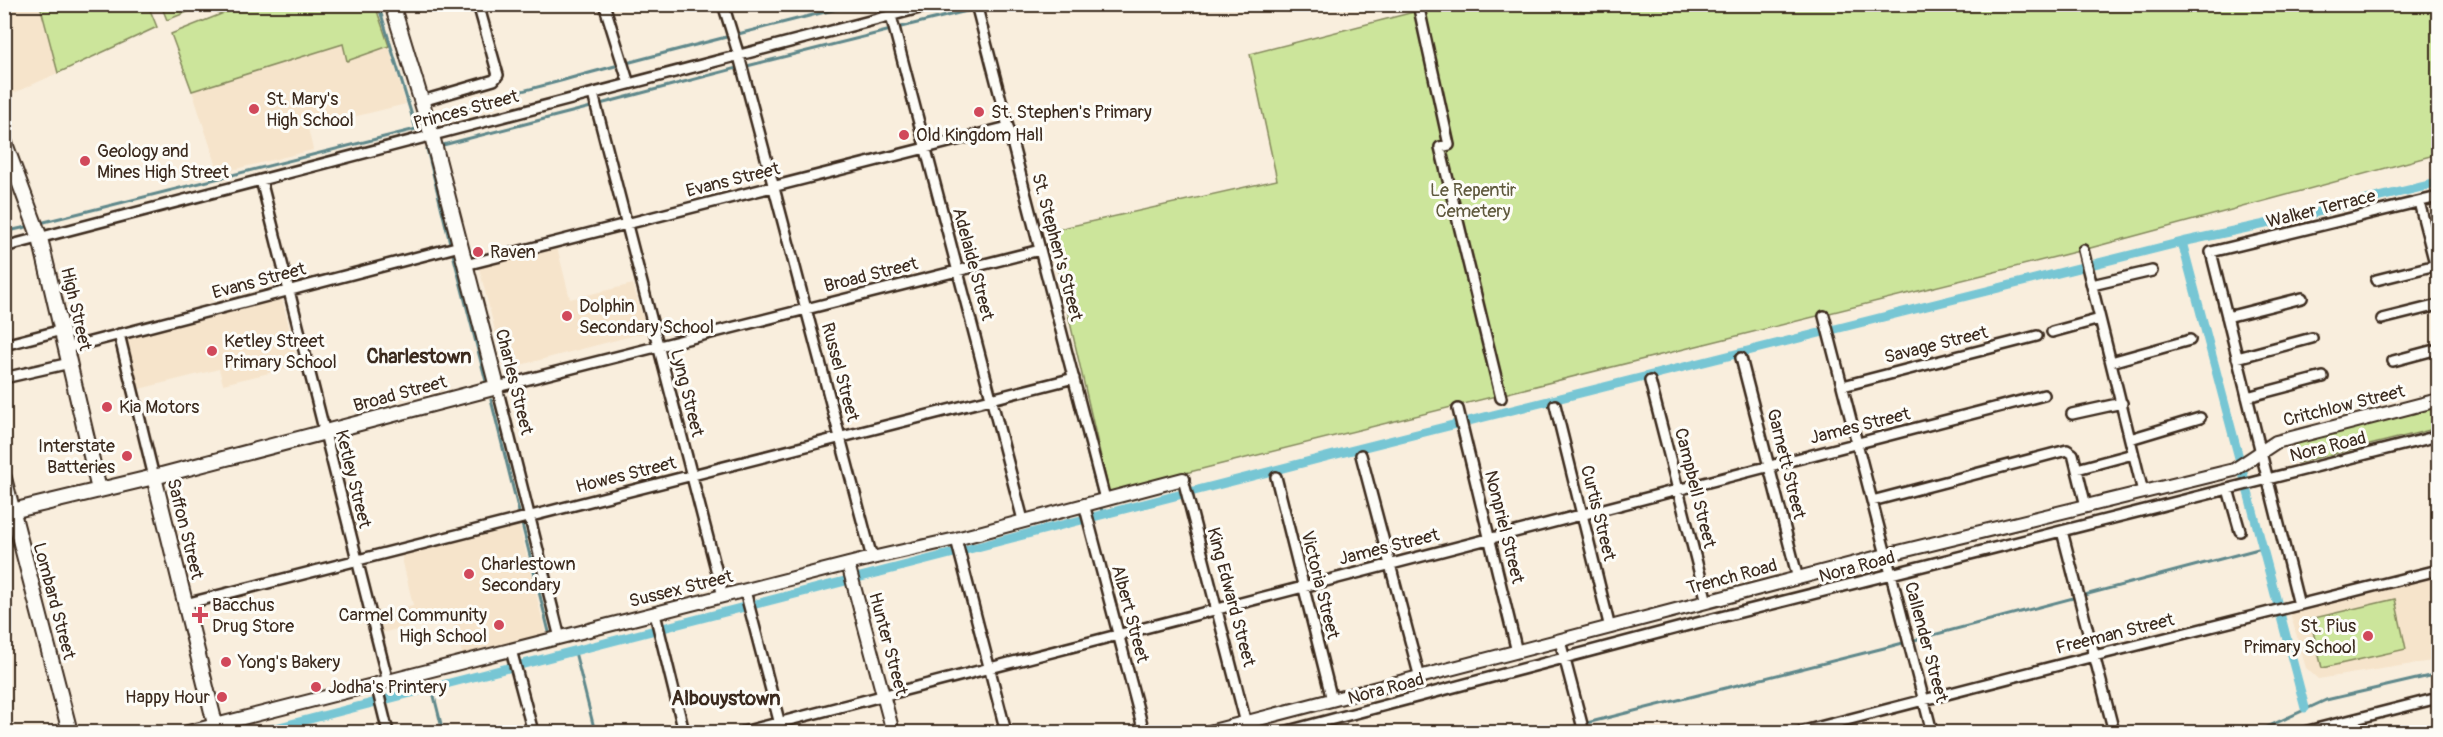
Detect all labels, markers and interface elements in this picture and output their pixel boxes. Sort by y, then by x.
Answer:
street label: Princes Street [411,85,522,135]
place label: St. Mary's High School [266,88,354,132]
place label: St. Stephen's Primary [991,101,1152,124]
marker: St. Mary's High School [247,102,261,116]
marker: St. Stephen's Primary [972,105,986,119]
place label: Old Kingdom Hall [916,124,1043,147]
marker: Old Kingdom Hall [897,128,911,142]
place label: Geology and Mines High Street [97,140,230,184]
marker: Geology and Mines High Street [78,154,92,168]
street label: Evans Street [684,157,783,203]
street label: St. Stephen's Street [1026,171,1088,324]
park label: Le Repentir Cemetery [1430,179,1517,223]
street label: Walker Terrace [2264,184,2378,234]
street label: Adelaide Street [947,205,999,324]
place label: Raven [490,241,536,264]
marker: Raven [471,245,485,259]
street label: Broad Street [822,252,921,298]
street label: Evans Street [210,257,309,305]
street label: High Street [55,265,97,354]
place label: Dolphin Secondary School [579,295,714,339]
marker: Dolphin Secondary School [560,309,574,323]
street label: Russel Street [816,320,864,425]
street label: Savage Street [1882,321,1991,369]
street label: Charles Street [490,327,538,438]
place label: Ketley Street Primary School [224,330,337,374]
marker: Ketley Street Primary School [205,344,219,358]
district label: Charlestown [366,344,472,369]
street label: Lyng Street [665,347,709,440]
street label: Broad Street [351,370,450,418]
street label: Critchlow Street [2281,380,2408,432]
place label: Kia Motors [119,396,199,419]
marker: Kia Motors [100,400,114,414]
street label: James Street [1807,402,1913,450]
street label: Garnett Street [1761,406,1811,522]
street label: Campbell Street [1669,426,1721,551]
street label: Nora Road [2287,426,2369,468]
street label: Ketley Street [330,427,376,531]
place label: Interstate Batteries [38,435,115,479]
marker: Interstate Batteries [120,449,134,463]
street label: Howes Street [573,451,679,499]
street label: Curtis Street [1575,463,1621,564]
street label: Nonpriel Street [1479,468,1529,587]
street label: Saffon Street [161,476,209,582]
street label: James Street [1336,523,1442,571]
street label: King Edward Street [1201,525,1261,670]
street label: Victoria Street [1295,528,1345,642]
street label: Lombard Street [27,540,81,663]
street label: Nora Road [1816,546,1898,588]
place label: Charlestown Secondary [481,553,576,597]
street label: Trench Road [1684,554,1780,600]
street label: Albert Street [1106,563,1154,666]
street label: Sussex Street [627,565,736,613]
marker: Charlestown Secondary [462,567,476,581]
street label: Callender Street [1899,579,1953,705]
street label: Hunter Street [863,590,913,699]
place label: Bacchus Drug Store [212,594,294,638]
place label: Carmel Community High School [338,604,487,648]
marker: Bacchus Drug Store [193,608,207,622]
street label: Freeman Street [2053,608,2177,660]
place label: St. Pius Primary School [2243,615,2356,659]
marker: Carmel Community High School [492,618,506,632]
marker: St. Pius Primary School [2361,629,2375,643]
place label: Yong's Bakery [237,651,340,674]
marker: Yong's Bakery [219,655,233,669]
street label: Nora Road [1345,668,1427,710]
place label: Jodha's Printery [328,676,447,699]
marker: Jodha's Printery [309,680,323,694]
place label: Happy Hour [125,686,211,709]
district label: Albouystown [671,686,781,711]
marker: Happy Hour [215,690,229,704]

